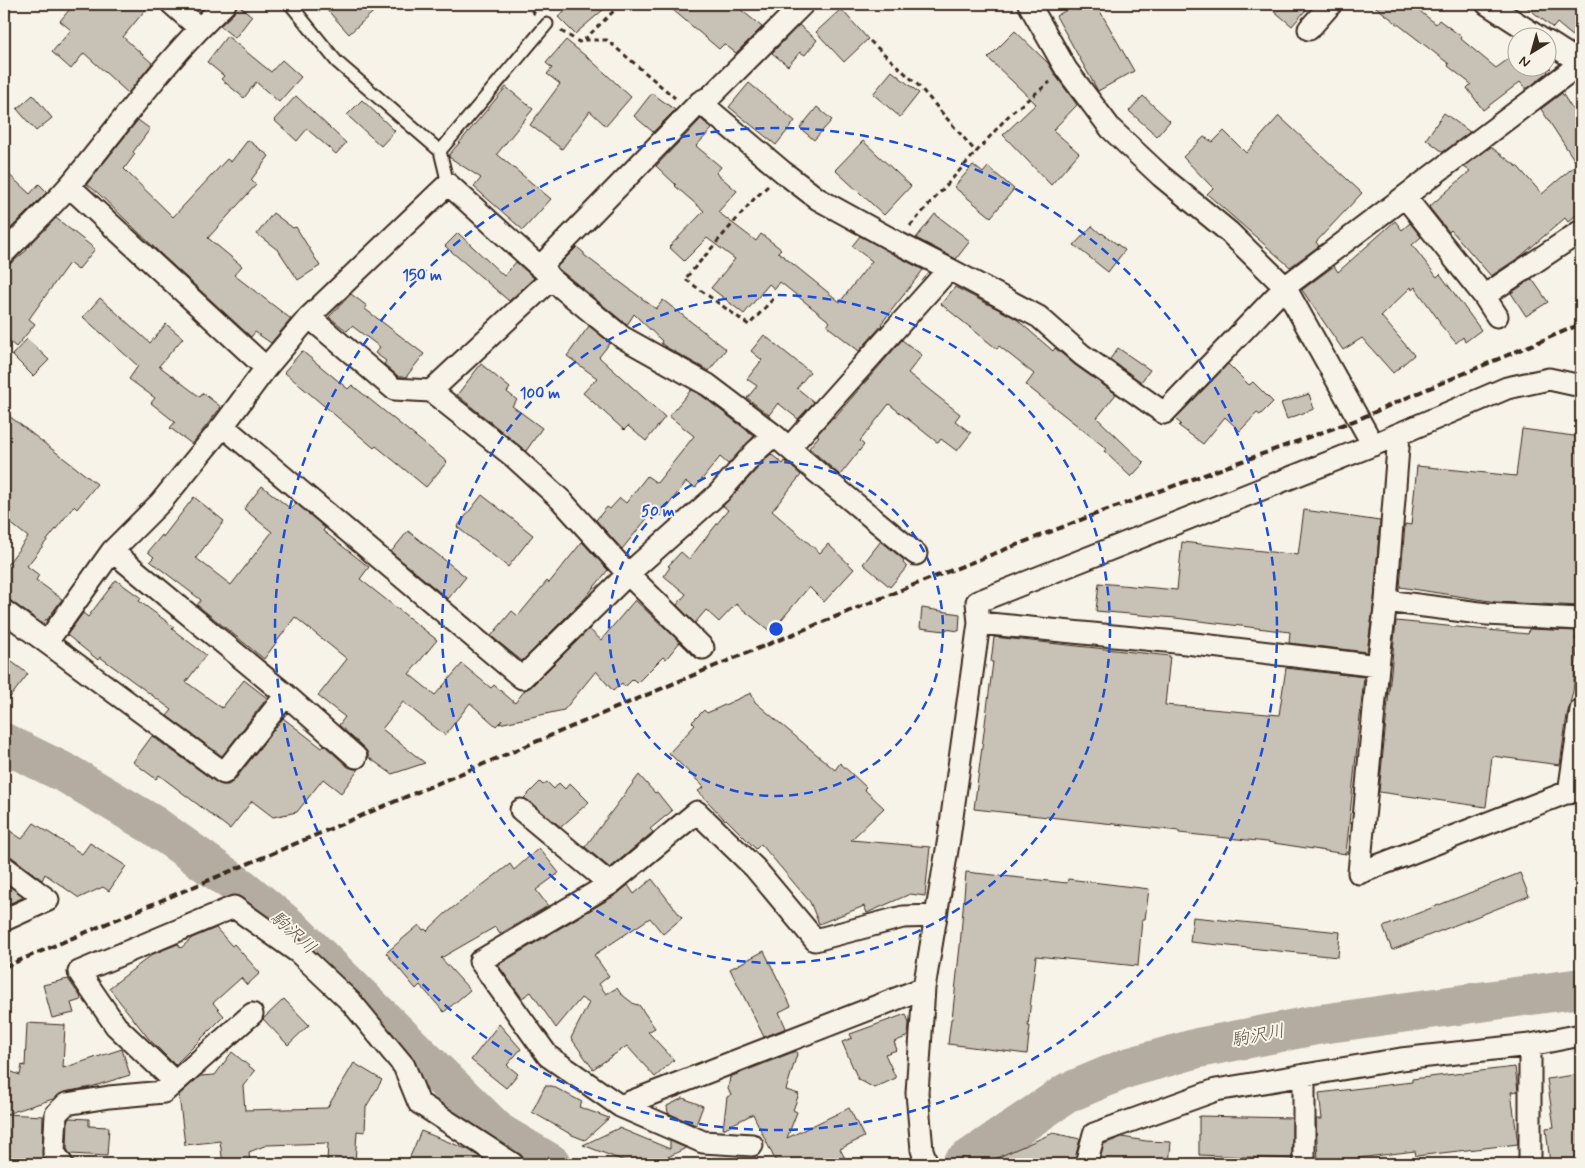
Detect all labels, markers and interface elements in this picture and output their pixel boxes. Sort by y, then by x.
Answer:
north arrow [1508,28,1558,78]
text: N [1516,52,1534,72]
text: 150 m [402,266,442,286]
text: 100 m [520,384,560,404]
text: 50 m [641,502,675,522]
centre of rings [767,620,785,638]
water label: 駒沢川 [265,906,321,960]
water label: 駒沢川 [1229,1019,1287,1053]

